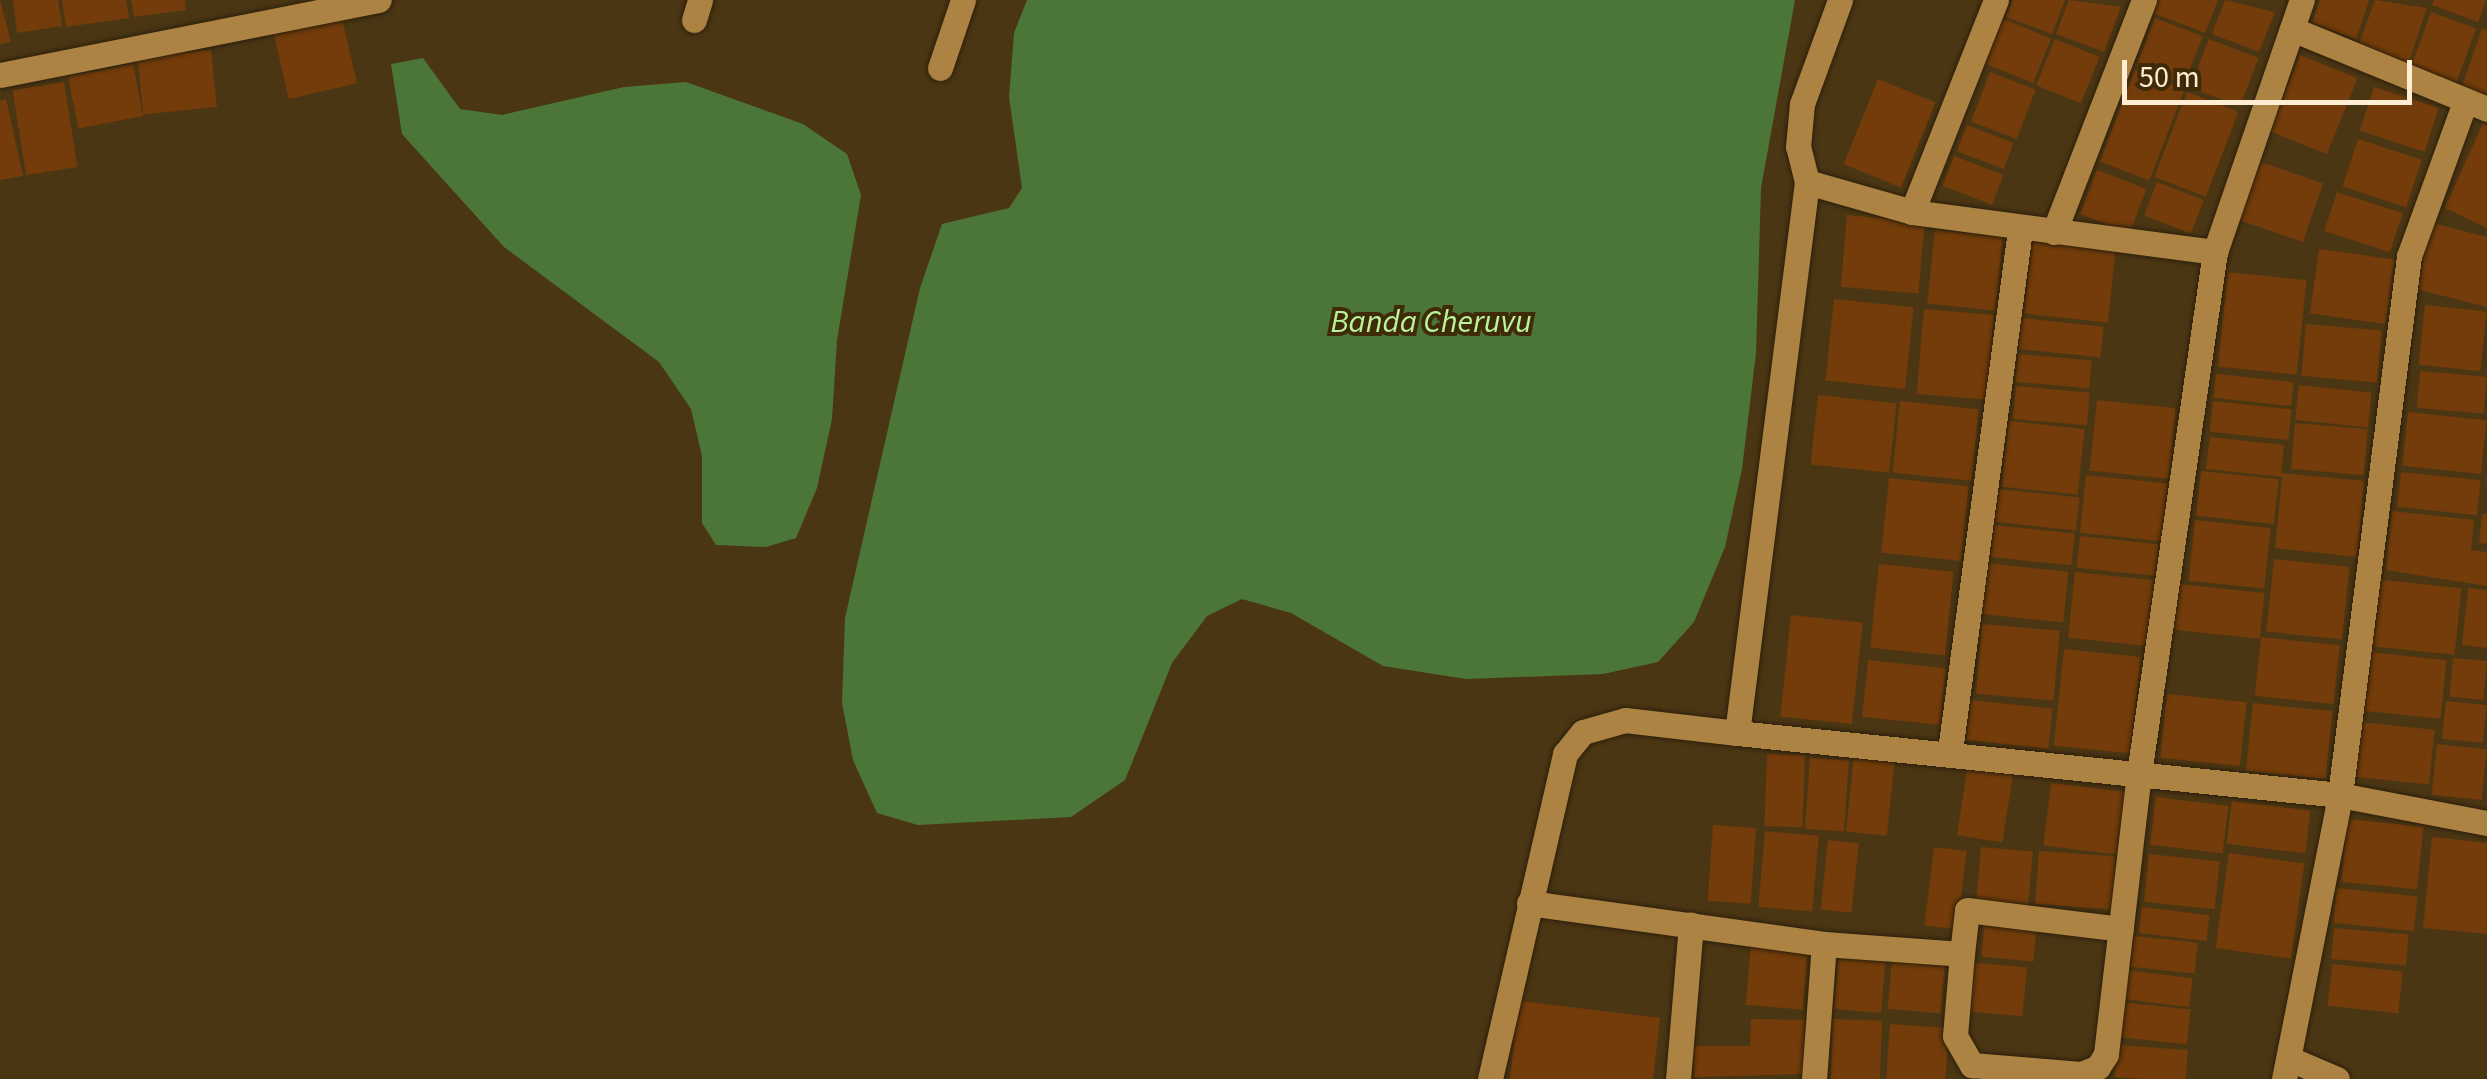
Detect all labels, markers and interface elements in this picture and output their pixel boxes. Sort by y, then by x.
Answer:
scale bar [2127,40,2417,102]
text: 50 m [2139,56,2200,99]
water label: Banda Cheruvu [1330,303,1532,341]

